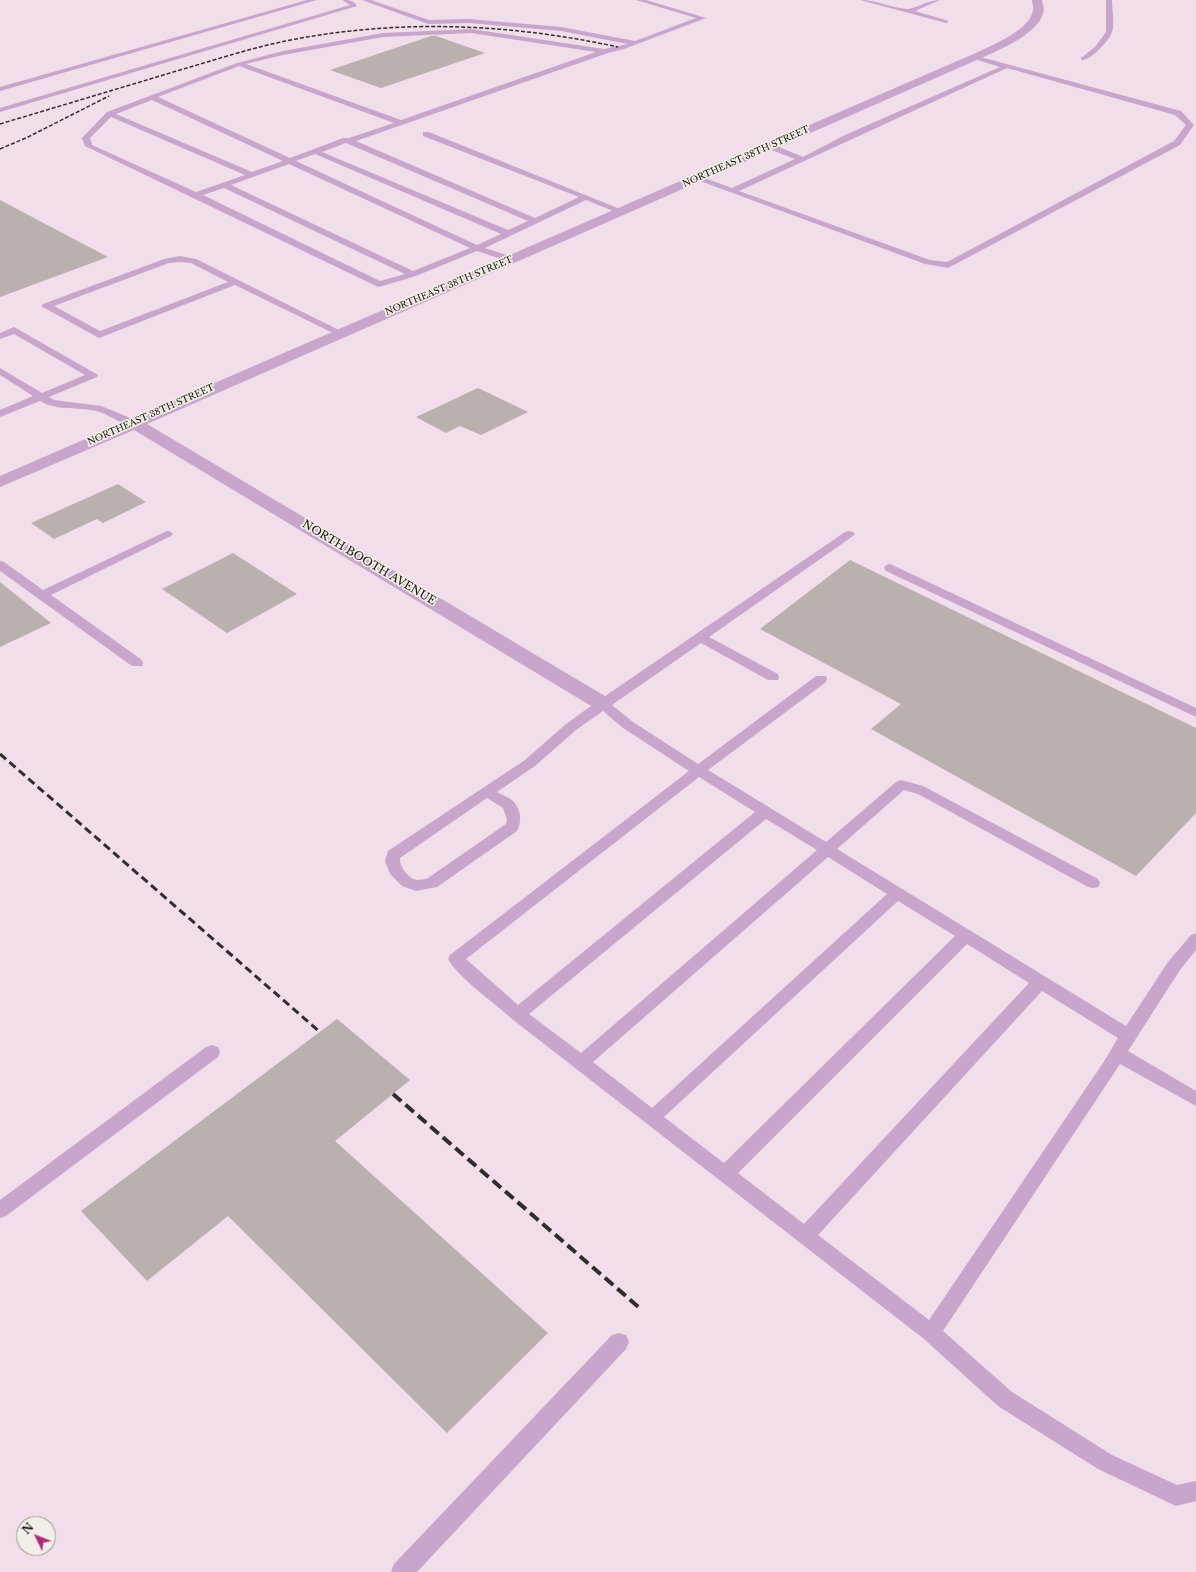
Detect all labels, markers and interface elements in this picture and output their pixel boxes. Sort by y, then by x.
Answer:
street label: NORTHEAST 38TH STREET [681,124,811,190]
street label: NORTHEAST 38TH STREET [384,254,514,318]
street label: NORTHEAST 38TH STREET [86,382,216,448]
street label: NORTH BOOTH AVENUE [300,518,438,608]
north arrow [16,1516,56,1556]
text: N [19,1520,37,1537]

